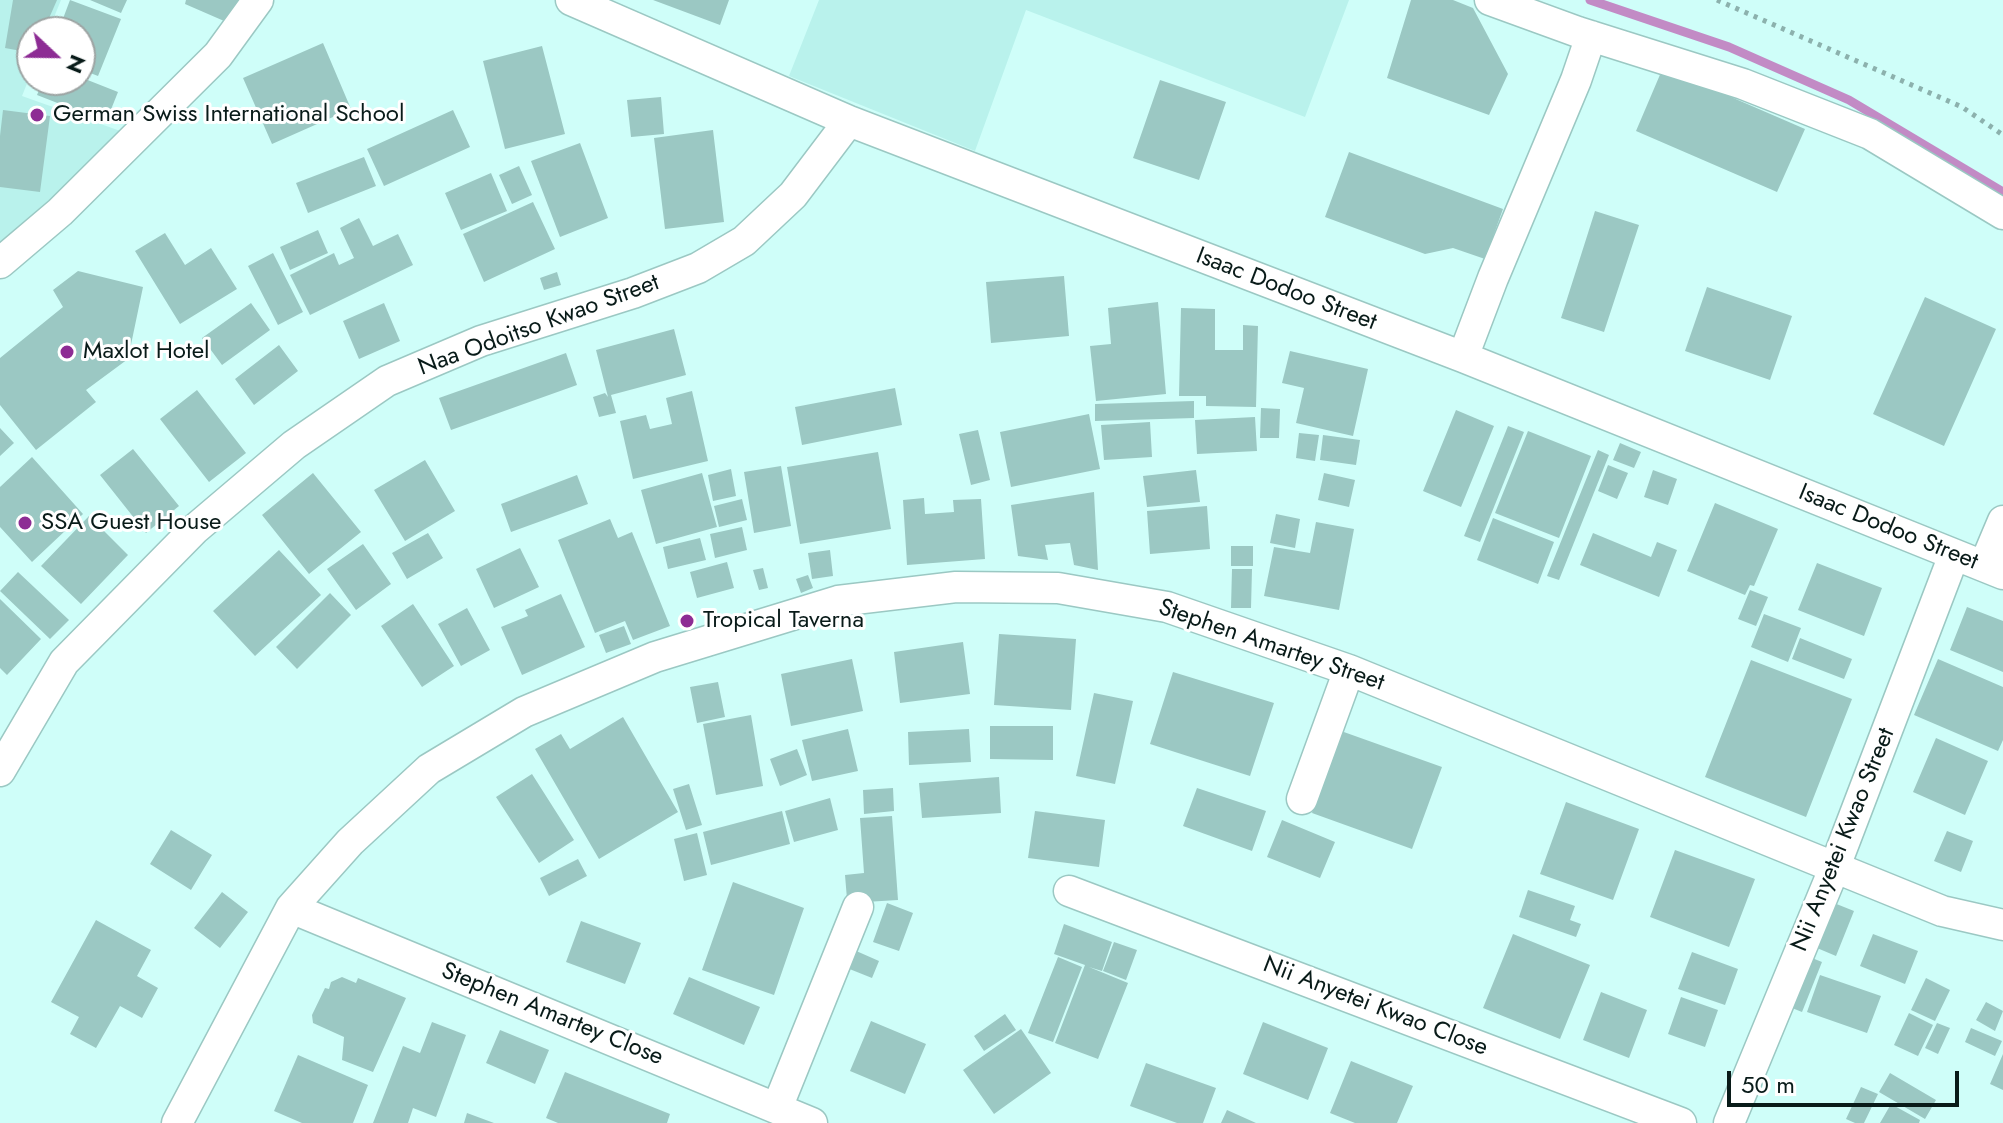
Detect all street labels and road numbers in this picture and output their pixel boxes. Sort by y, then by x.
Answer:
street label: Isaac Dodoo Street [1192,242,1380,338]
street label: Naa Odoitso Kwao Street [415,269,663,383]
street label: Isaac Dodoo Street [1794,479,1982,577]
street label: Stephen Amartey Street [1154,594,1388,698]
street label: Nii Anyetei Kwao Street [1786,724,1902,956]
street label: Nii Anyetei Kwao Close [1259,951,1491,1063]
street label: Stephen Amartey Close [437,957,667,1073]

